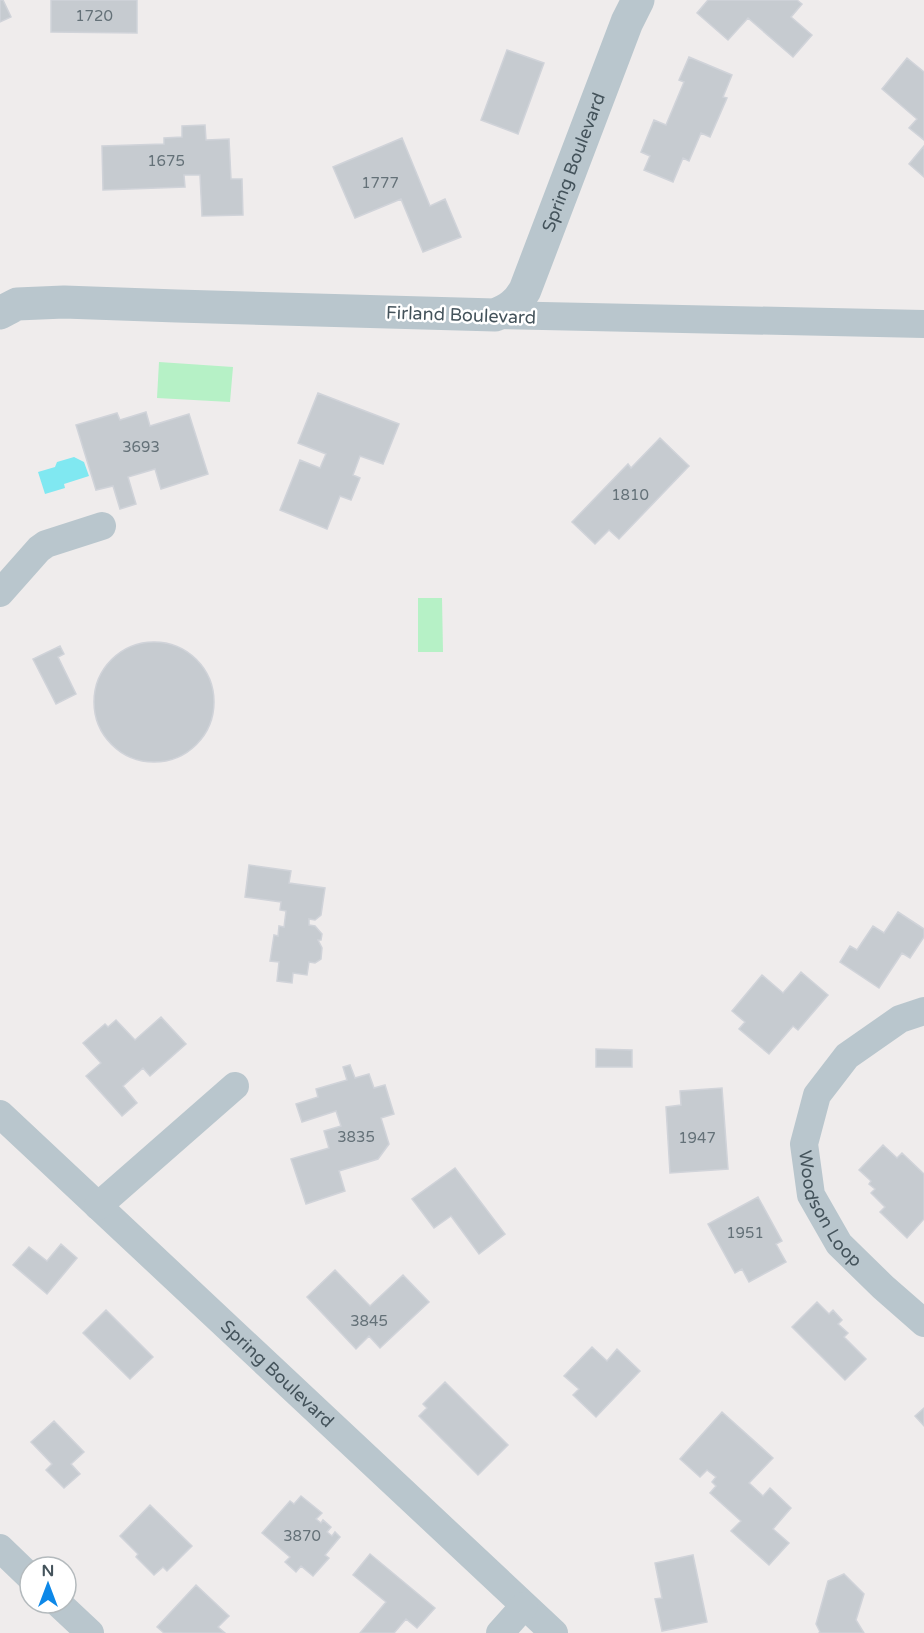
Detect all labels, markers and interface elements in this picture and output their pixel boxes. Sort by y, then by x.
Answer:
house number: 1720 [75,7,113,25]
street label: Spring Boulevard [537,90,610,235]
house number: 1675 [147,152,185,170]
house number: 1777 [361,174,399,192]
street label: Firland Boulevard [386,301,536,329]
house number: 3693 [122,438,160,456]
house number: 1810 [611,486,649,504]
house number: 3835 [337,1128,375,1146]
house number: 1947 [678,1129,716,1147]
street label: Woodson Loop [794,1149,867,1271]
house number: 1951 [726,1224,764,1242]
house number: 3845 [350,1312,388,1330]
street label: Spring Boulevard [216,1315,339,1432]
house number: 3870 [283,1527,321,1545]
north arrow [18,1555,78,1615]
text: N [42,1561,54,1581]

